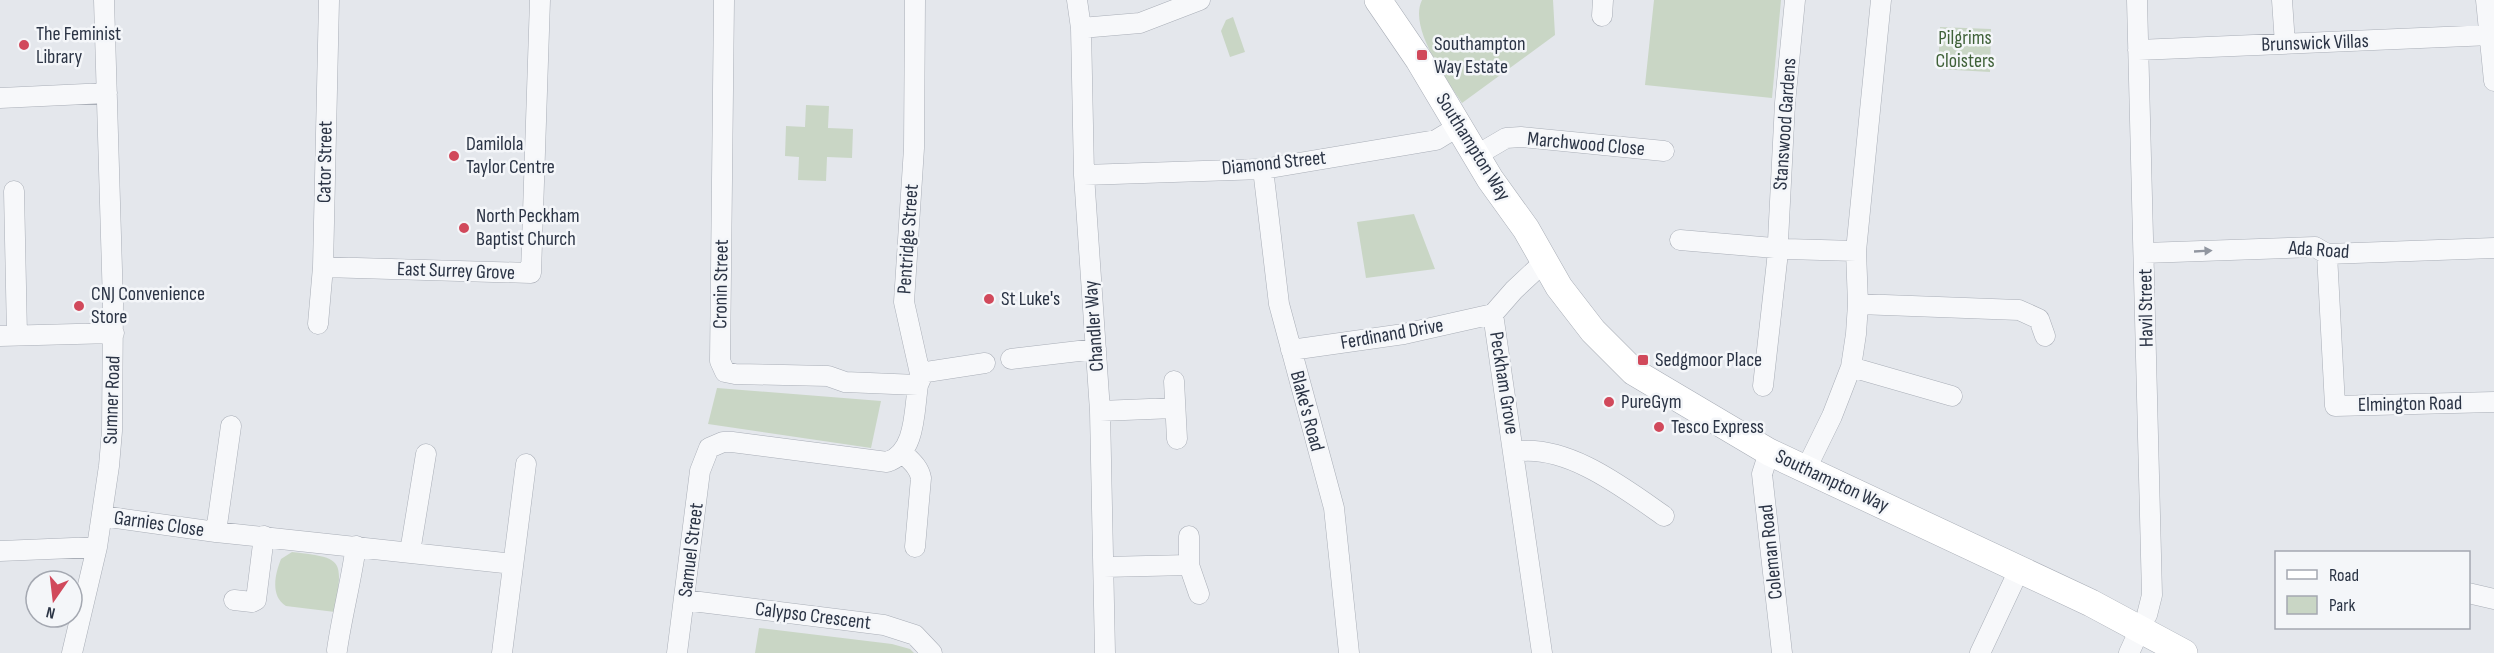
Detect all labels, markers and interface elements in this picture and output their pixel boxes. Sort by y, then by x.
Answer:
place label: The Feminist Library [36,22,121,69]
park label: Pilgrims Cloisters [1935,26,1995,73]
street label: Brunswick Villas [2261,29,2369,57]
place label: Southampton Way Estate [1434,32,1526,79]
marker: The Feminist Library [17,38,31,52]
marker: Southampton Way Estate [1415,48,1429,62]
street label: Stanswood Gardens [1768,57,1802,191]
street label: Southampton Way [1430,89,1516,206]
street label: Cator Street [312,121,338,203]
street label: Marchwood Close [1526,127,1646,161]
place label: Damilola Taylor Centre [466,132,555,179]
street label: Diamond Street [1221,146,1327,180]
marker: Damilola Taylor Centre [447,149,461,163]
street label: Pentridge Street [892,183,924,295]
place label: North Peckham Baptist Church [476,204,580,251]
marker: North Peckham Baptist Church [457,221,471,235]
street label: Ada Road [2287,236,2350,264]
street label: Cronin Street [708,239,734,329]
one-way arrow [2193,246,2212,255]
street label: East Surrey Grove [397,257,515,285]
street label: Havil Street [2133,269,2159,347]
street label: Chandler Way [1079,279,1109,372]
place label: CNJ Convenience Store [91,282,205,329]
place label: St Luke's [1001,287,1060,311]
marker: St Luke's [982,292,996,306]
marker: CNJ Convenience Store [72,299,86,313]
street label: Ferdinand Drive [1339,313,1445,355]
street label: Peckham Grove [1484,330,1524,436]
place label: Sedgmoor Place [1655,348,1762,372]
marker: Sedgmoor Place [1636,353,1650,367]
street label: Sumner Road [98,355,126,445]
street label: Blake's Road [1285,368,1329,454]
place label: PureGym [1621,390,1682,414]
street label: Elmington Road [2358,391,2462,417]
marker: PureGym [1602,395,1616,409]
place label: Tesco Express [1671,415,1764,439]
marker: Tesco Express [1652,420,1666,434]
street label: Southampton Way [1771,444,1893,518]
street label: Samuel Street [673,502,709,598]
street label: Coleman Road [1754,503,1788,601]
street label: Garnies Close [112,506,206,542]
legend [2275,551,2470,629]
text: Road [2329,565,2359,586]
north arrow [24,569,84,629]
text: Park [2329,595,2355,616]
street label: Calypso Crescent [754,597,872,635]
text: N [44,602,57,622]

